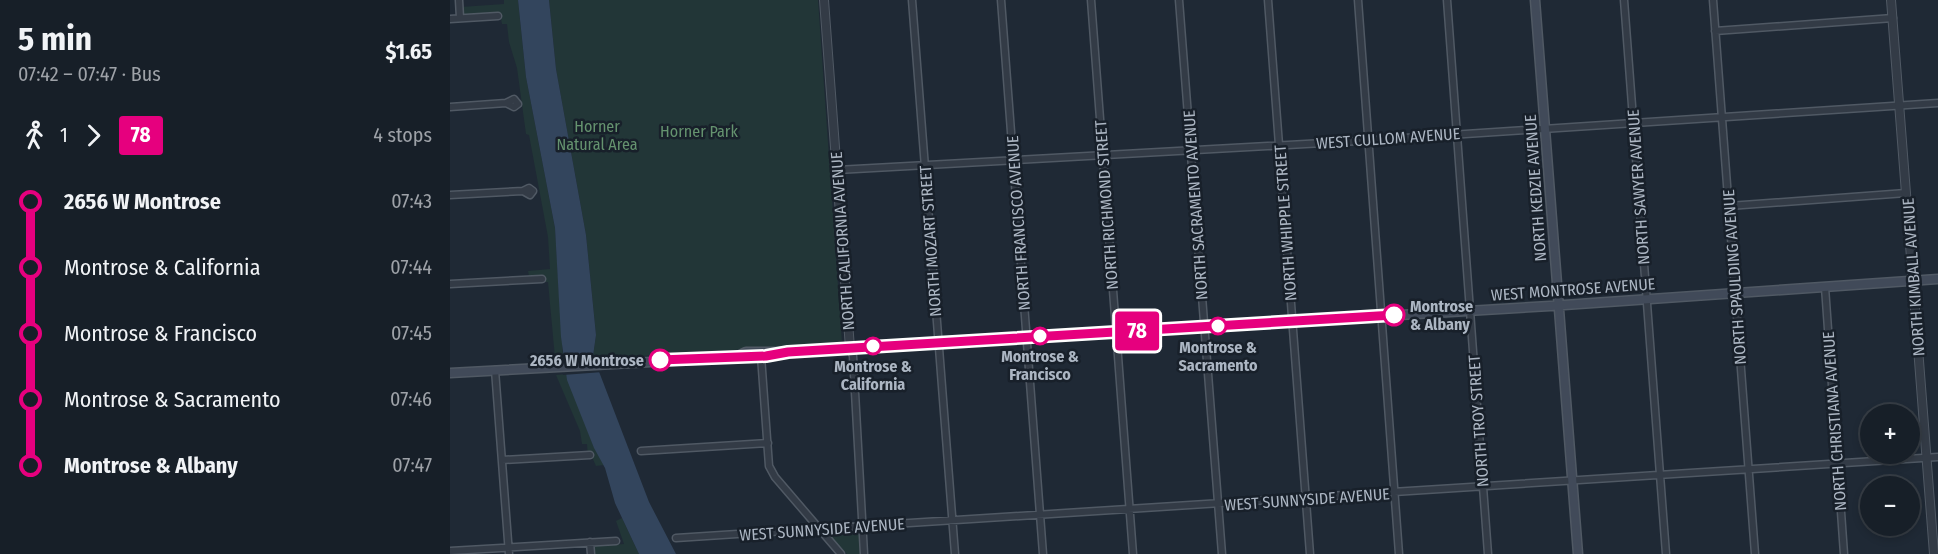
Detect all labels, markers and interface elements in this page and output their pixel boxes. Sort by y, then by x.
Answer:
text: 5 min [18,19,92,59]
text: $1.65 [386,38,432,65]
text: 07:42 – 07:47 · Bus [18,62,161,86]
street label: NORTH SACRAMENTO AVENUE [1179,109,1212,300]
street label: NORTH SAWYER AVENUE [1624,109,1653,265]
street label: NORTH KEDZIE AVENUE [1521,114,1550,262]
park label: Horner Natural Area [556,117,638,154]
icon: walk [18,119,51,152]
icon: forward [77,119,110,152]
street label: NORTH RICHMOND STREET [1091,119,1122,290]
text: 78 [131,122,151,148]
park label: Horner Park [660,122,738,141]
text: 1 [60,123,68,147]
text: 4 stops [373,123,432,147]
street label: WEST CULLOM AVENUE [1315,124,1461,153]
street label: NORTH FRANCISCO AVENUE [1003,135,1034,311]
street label: NORTH WHIPPLE STREET [1271,144,1300,302]
street label: NORTH CALIFORNIA AVENUE [827,151,858,331]
street label: NORTH MOZART STREET [916,164,945,317]
text: 2656 W Montrose [64,188,221,215]
text: 07:43 [391,189,432,213]
street label: NORTH SPAULDING AVENUE [1719,189,1750,365]
street label: NORTH KIMBALL AVENUE [1898,197,1929,357]
text: Montrose & California [64,254,260,281]
text: 07:44 [390,255,432,279]
street label: WEST MONTROSE AVENUE [1490,274,1656,305]
place label: Montrose & Albany [1410,297,1473,334]
marker: Montrose & Albany [1383,304,1405,326]
line badge: 78 [1110,312,1164,350]
marker: Montrose & Sacramento [1209,317,1227,335]
text: 78 [1127,318,1147,344]
text: Montrose & Francisco [64,320,257,347]
text: 07:45 [391,321,432,345]
marker: Montrose & Francisco [1031,327,1049,345]
street label: NORTH CHRISTIANA AVENUE [1819,331,1850,511]
marker: Montrose & California [864,337,882,355]
place label: Montrose & Sacramento [1178,338,1258,375]
place label: Montrose & Francisco [1001,347,1079,384]
marker: 2656 W Montrose [649,349,671,371]
place label: 2656 W Montrose [529,351,644,370]
street label: NORTH TROY STREET [1464,354,1493,488]
place label: Montrose & California [834,357,912,394]
text: Montrose & Sacramento [64,386,281,413]
text: 07:46 [390,387,432,411]
map controls [1860,404,1920,536]
button: + [1860,404,1920,464]
text: Montrose & Albany [64,452,238,479]
text: 07:47 [392,453,432,477]
button: − [1860,476,1920,536]
street label: WEST SUNNYSIDE AVENUE [1224,484,1390,515]
street label: WEST SUNNYSIDE AVENUE [739,514,905,545]

